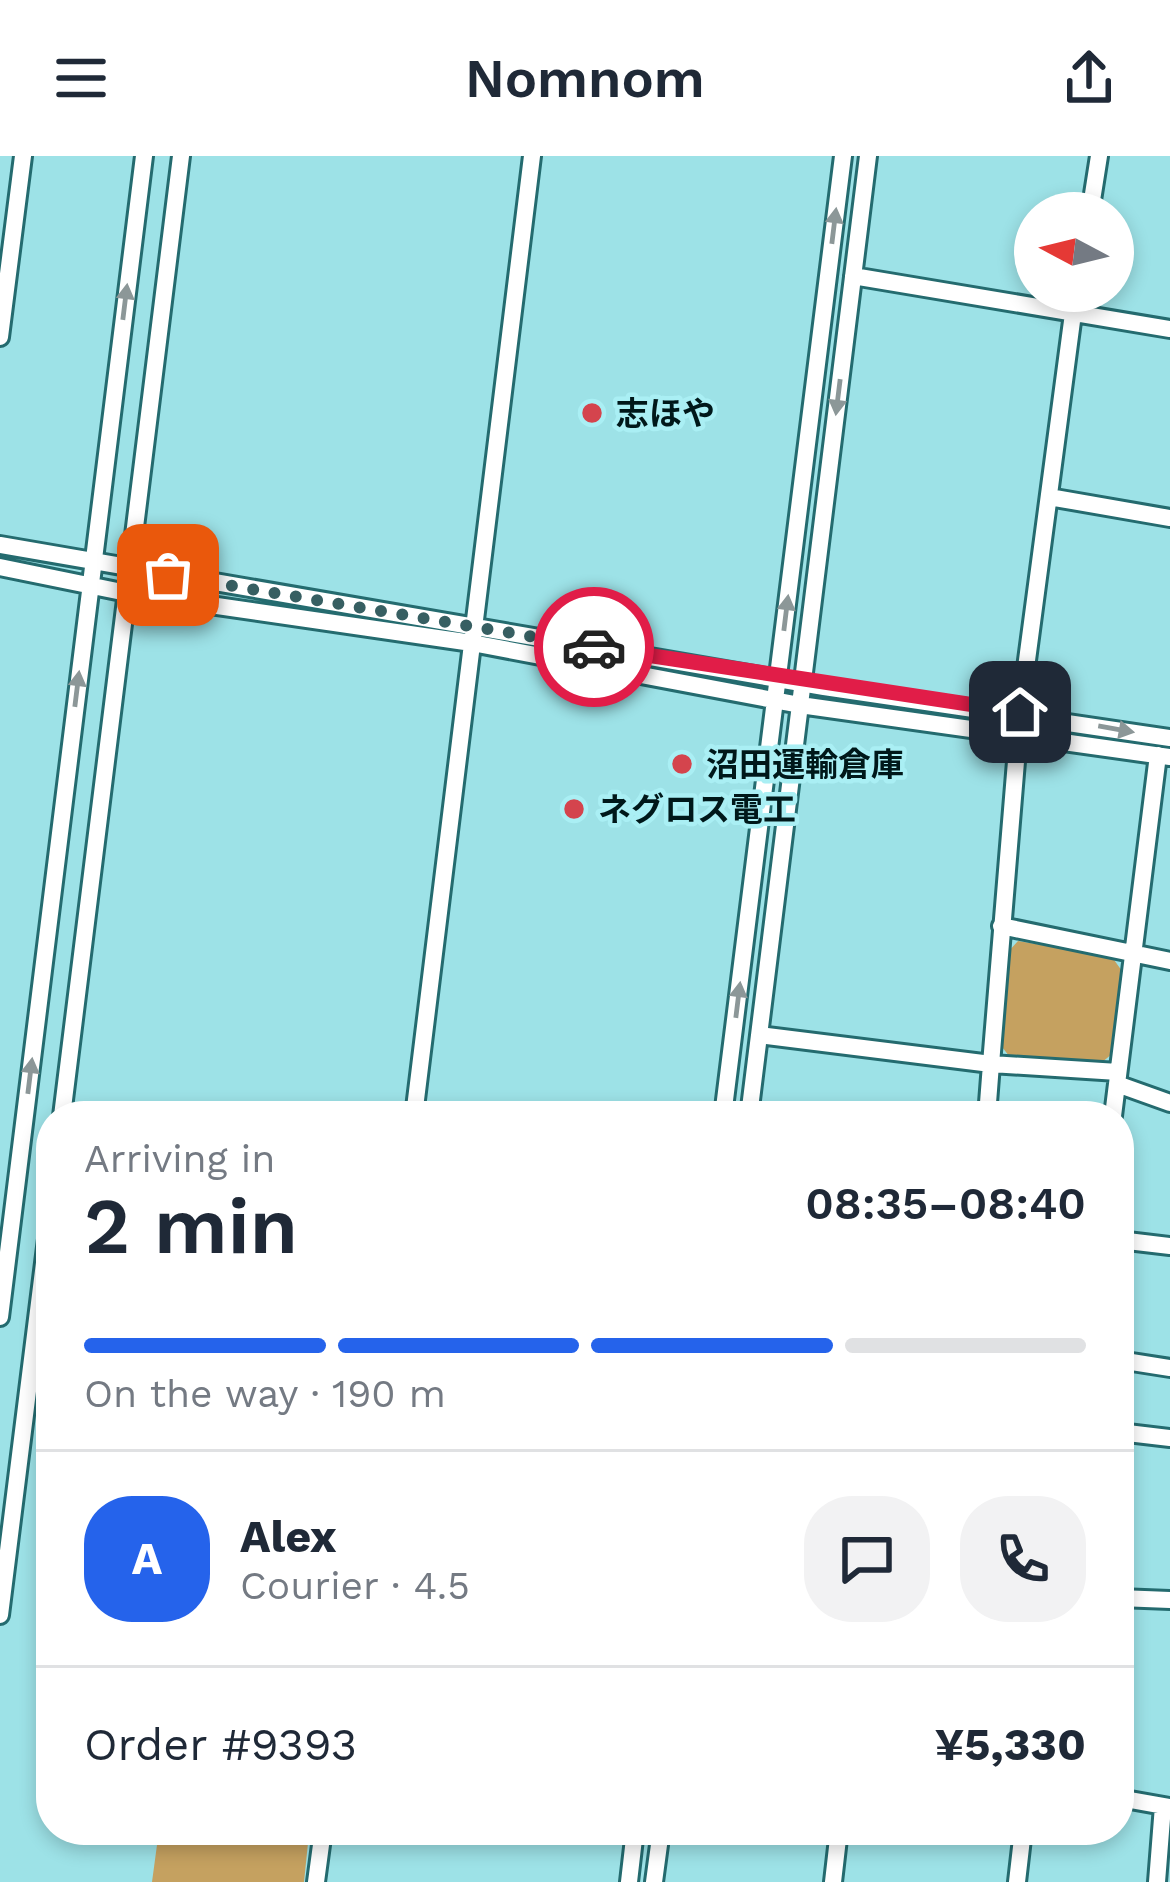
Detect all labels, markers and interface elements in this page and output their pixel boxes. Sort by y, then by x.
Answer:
icon: menu [48,45,114,111]
icon: share [1056,45,1122,111]
text: Nomnom [465,47,705,110]
north arrow [1014,192,1134,312]
map controls [1014,192,1134,312]
one-way arrow [825,207,844,244]
one-way arrow [116,283,135,320]
one-way arrow [828,379,847,416]
place label: 志ほや [616,394,715,433]
marker: 志ほや [579,400,605,426]
pin [117,524,219,626]
icon: bag [135,542,201,608]
courier [534,587,654,707]
one-way arrow [777,594,796,631]
icon: car [561,614,627,680]
pin [969,661,1071,763]
one-way arrow [67,670,86,707]
icon: home [987,679,1053,745]
one-way arrow [1098,719,1135,738]
place label: 沼田運輸倉庫 [706,745,904,784]
marker: 沼田運輸倉庫 [669,751,695,777]
place label: ネグロス電工 [598,790,796,829]
marker: ネグロス電工 [561,796,587,822]
one-way arrow [728,981,747,1018]
one-way arrow [21,1057,40,1094]
text: Arriving in [84,1136,275,1181]
text: 08:35–08:40 [805,1177,1086,1230]
text: 2 min [84,1180,298,1272]
text: On the way · 190 m [84,1371,446,1416]
button: chat [804,1496,930,1622]
button: phone [960,1496,1086,1622]
text: Alex [240,1510,337,1563]
text: A [132,1532,162,1585]
text: Courier · 4.5 [240,1563,470,1608]
text: Order #9393 [84,1718,357,1771]
text: ¥5,330 [934,1718,1086,1771]

